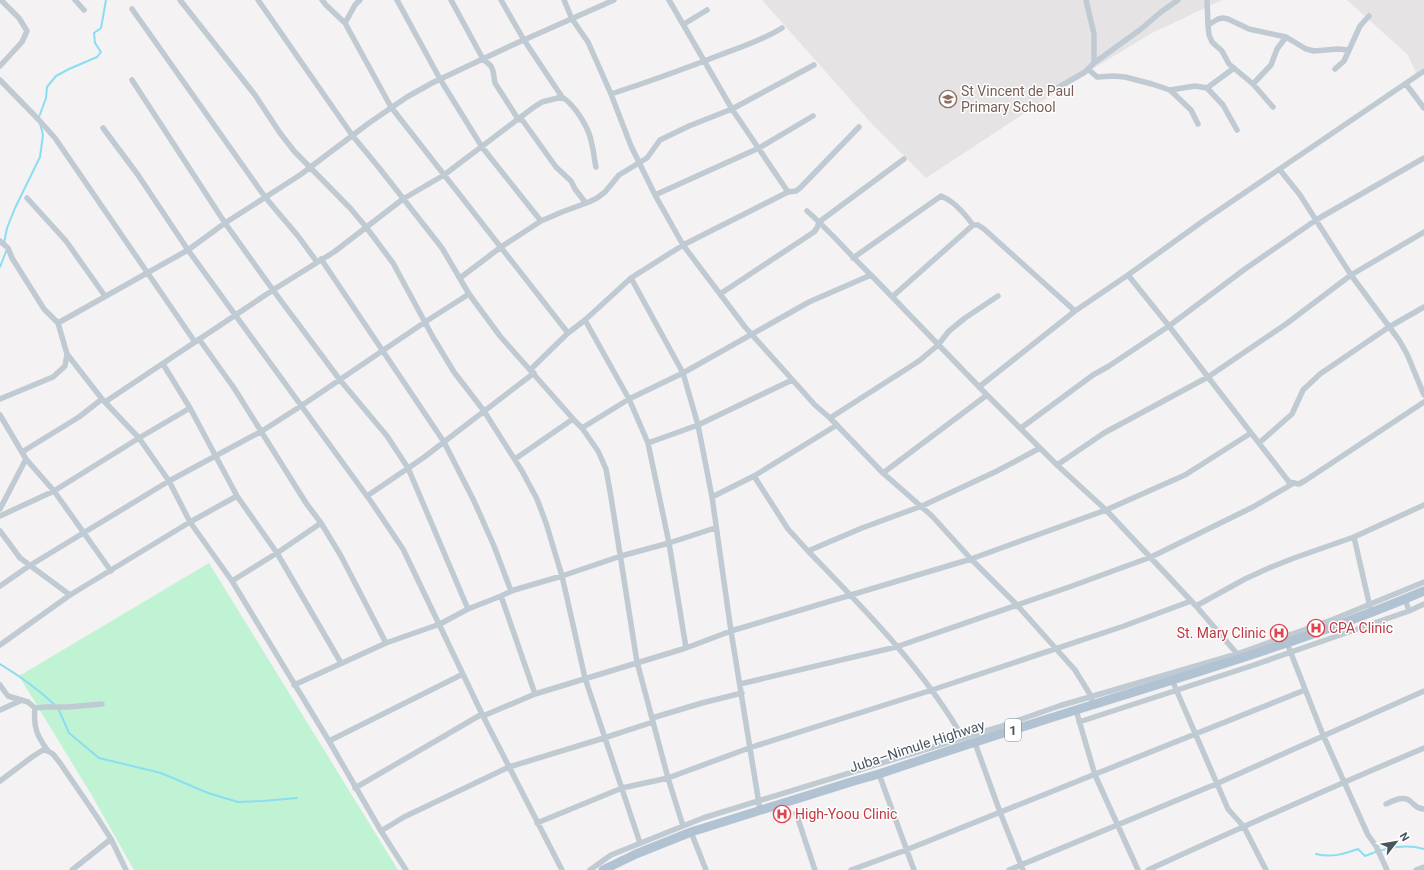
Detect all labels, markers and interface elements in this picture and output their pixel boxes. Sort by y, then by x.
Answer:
place label: St Vincent de Paul Primary School [961,83,1074,115]
school or university icon: St Vincent de Paul Primary School [938,89,958,109]
hospital icon: CPA Clinic [1306,618,1326,638]
place label: CPA Clinic [1329,620,1393,636]
hospital icon: St. Mary Clinic [1269,623,1289,643]
place label: St. Mary Clinic [1177,625,1266,641]
street label: Juba–Nimule Highway [847,716,987,775]
road number: 1 [1005,719,1021,741]
hospital icon: High-Yoou Clinic [772,804,792,824]
place label: High-Yoou Clinic [795,806,897,822]
north arrow [1376,822,1416,862]
text: N [1397,830,1412,844]

